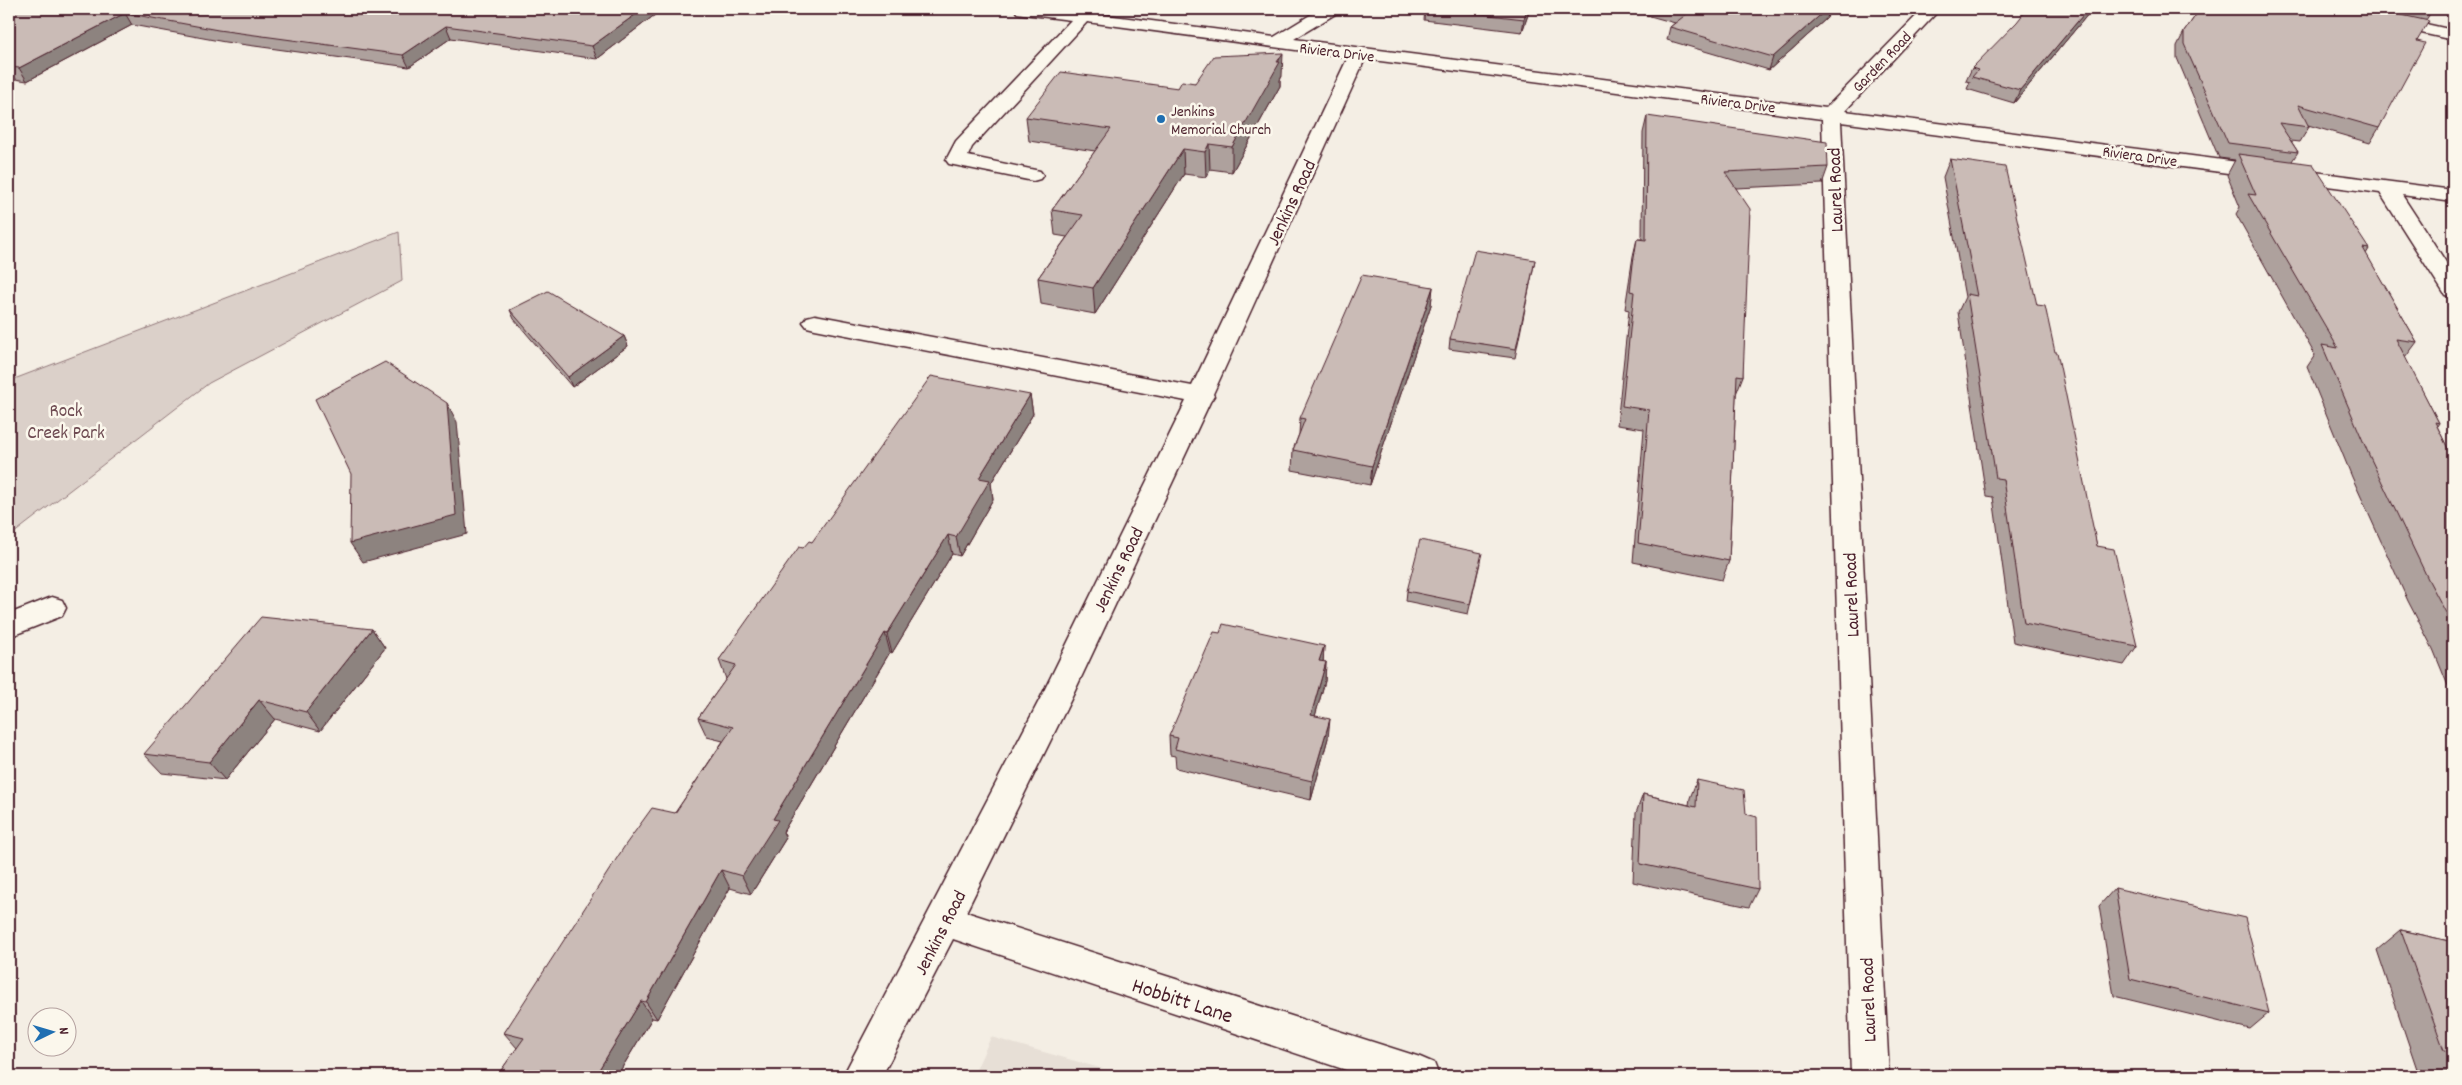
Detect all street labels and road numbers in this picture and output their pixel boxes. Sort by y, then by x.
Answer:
street label: Garden Road [1848,27,1918,98]
street label: Riviera Drive [1298,37,1375,69]
street label: Riviera Drive [1699,88,1776,120]
street label: Riviera Drive [2101,141,2179,174]
street label: Laurel Road [1823,147,1852,233]
street label: Jenkins Road [1261,156,1325,251]
street label: Jenkins Road [1088,523,1152,618]
street label: Laurel Road [1839,552,1868,638]
street label: Jenkins Road [909,886,975,981]
street label: Laurel Road [1856,957,1885,1043]
street label: Hobbitt Lane [1127,971,1236,1033]

